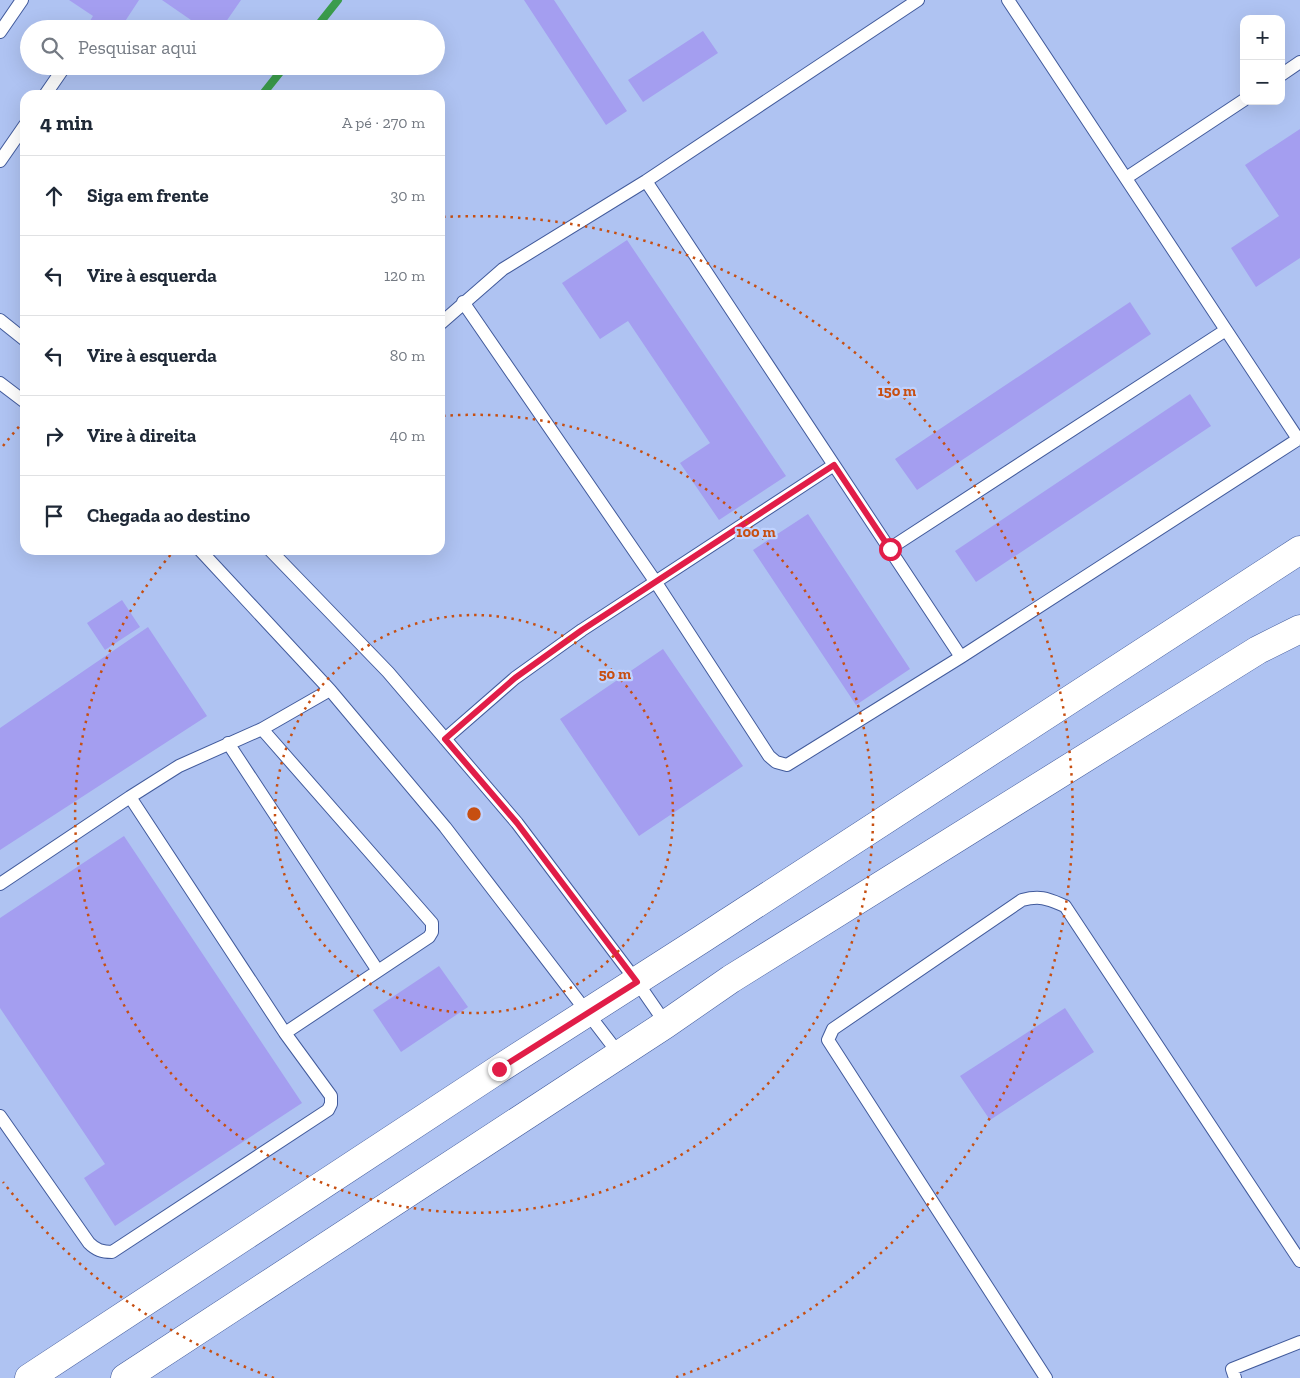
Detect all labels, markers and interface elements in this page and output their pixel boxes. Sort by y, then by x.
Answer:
map controls [1240,15,1285,105]
button: + [1240,15,1285,60]
search box [20,20,445,75]
icon: search [38,34,66,62]
text: Pesquisar aqui [78,36,197,59]
button: − [1240,60,1285,105]
text: 4 min [40,110,93,135]
text: A pé · 270 m [342,113,425,132]
icon: ahead [40,182,68,210]
text: Siga em frente [87,184,209,207]
text: 30 m [391,186,425,205]
icon: left [40,262,68,290]
text: Vire à esquerda [87,264,217,287]
text: 120 m [384,266,425,285]
icon: left [40,342,68,370]
text: Vire à esquerda [87,344,217,367]
text: 80 m [390,346,425,365]
text: 150 m [878,382,916,400]
icon: right [40,422,68,450]
text: Vire à direita [87,424,196,447]
text: 40 m [390,426,425,445]
icon: arrive [40,502,68,530]
text: Chegada ao destino [87,504,250,527]
text: 100 m [736,523,776,541]
route start [879,538,902,561]
text: 50 m [599,665,631,683]
centre of rings [465,805,483,823]
route end [488,1058,511,1081]

